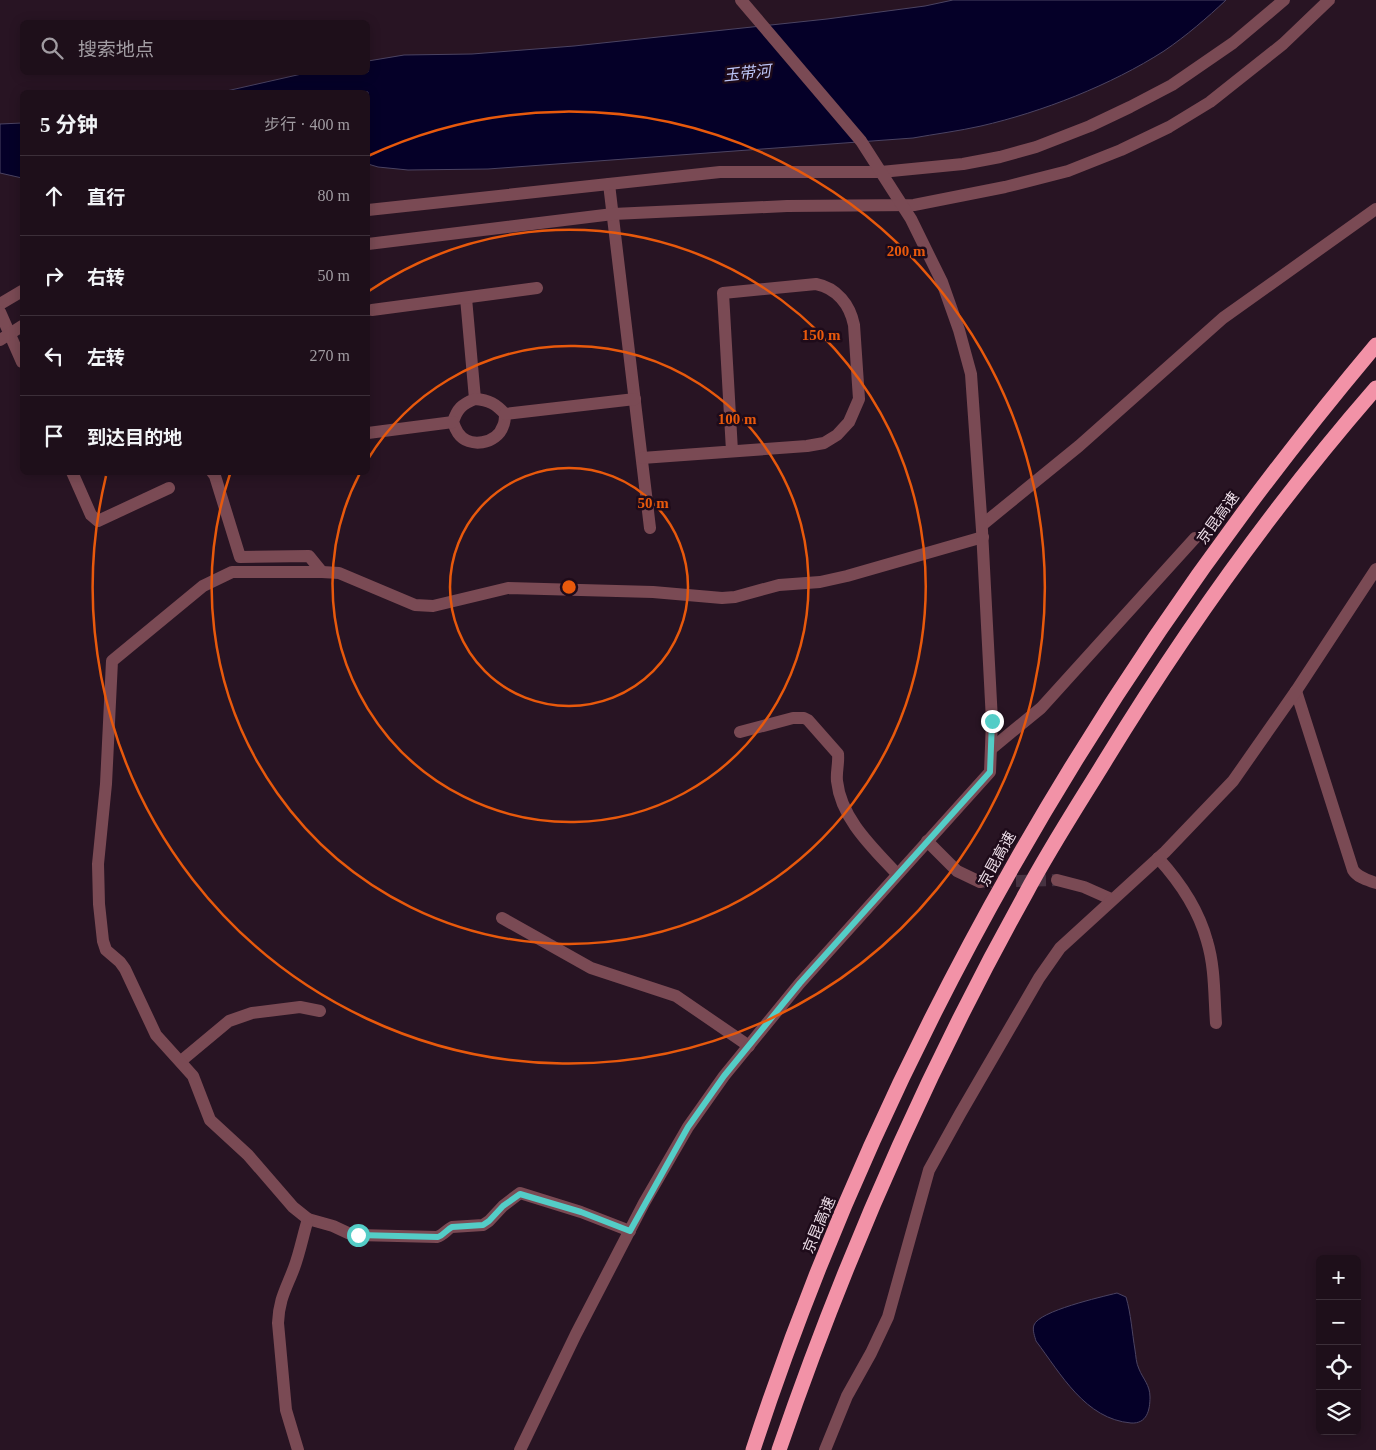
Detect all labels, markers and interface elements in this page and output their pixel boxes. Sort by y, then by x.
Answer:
search box [20,20,370,75]
icon: search [38,34,66,62]
text: 搜索地点 [78,39,154,60]
water label: 玉带河 [722,62,775,84]
text: 5 分钟 [40,113,98,137]
text: 步行 · 400 m [264,116,350,133]
icon: ahead [40,182,68,210]
text: 直行 [87,187,125,208]
text: 80 m [318,187,350,204]
text: 200 m [887,243,926,259]
icon: right [40,262,68,290]
text: 右转 [87,267,125,288]
text: 50 m [318,267,350,284]
text: 150 m [802,327,841,343]
icon: left [40,342,68,370]
text: 左转 [87,347,125,368]
text: 270 m [310,347,350,364]
text: 100 m [718,411,757,427]
icon: arrive [40,422,68,450]
text: 到达目的地 [87,427,182,448]
street label: 京昆高速 [1194,489,1242,547]
text: 50 m [637,495,669,511]
centre of rings [560,578,578,596]
route end [981,710,1004,733]
street label: 京昆高速 [975,829,1019,889]
street label: 京昆高速 [800,1194,838,1256]
route start [347,1224,370,1247]
map controls [1316,1255,1361,1435]
button: + [1316,1255,1361,1300]
button: − [1316,1300,1361,1345]
button: locate [1316,1345,1361,1390]
button: layers [1316,1390,1361,1435]

